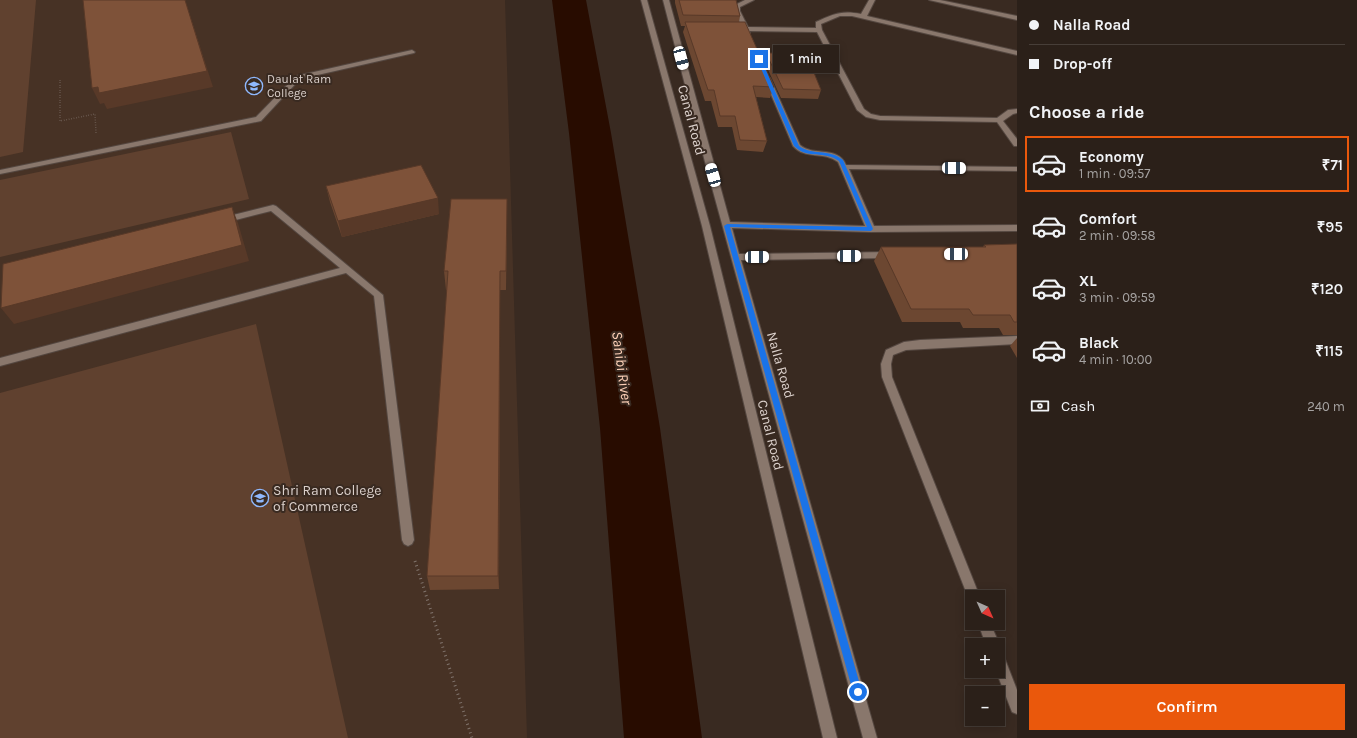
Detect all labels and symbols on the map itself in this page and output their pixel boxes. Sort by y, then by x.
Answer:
car [672,45,690,71]
callout: 1 min [773,45,839,73]
route end [750,50,768,68]
place label: Daulat Ram College [267,72,331,100]
school or university icon: Daulat Ram College [244,76,264,96]
street label: Canal Road [674,83,709,157]
car [704,162,722,188]
car [942,162,966,174]
car [944,248,968,260]
car [837,250,861,262]
car [745,251,769,263]
water label: Sahibi River [608,330,636,407]
street label: Nalla Road [763,330,798,400]
street label: Canal Road [754,398,787,472]
place label: Shri Ram College of Commerce [273,482,382,515]
school or university icon: Shri Ram College of Commerce [250,488,270,508]
north arrow [965,590,1005,630]
route start [849,683,867,701]

